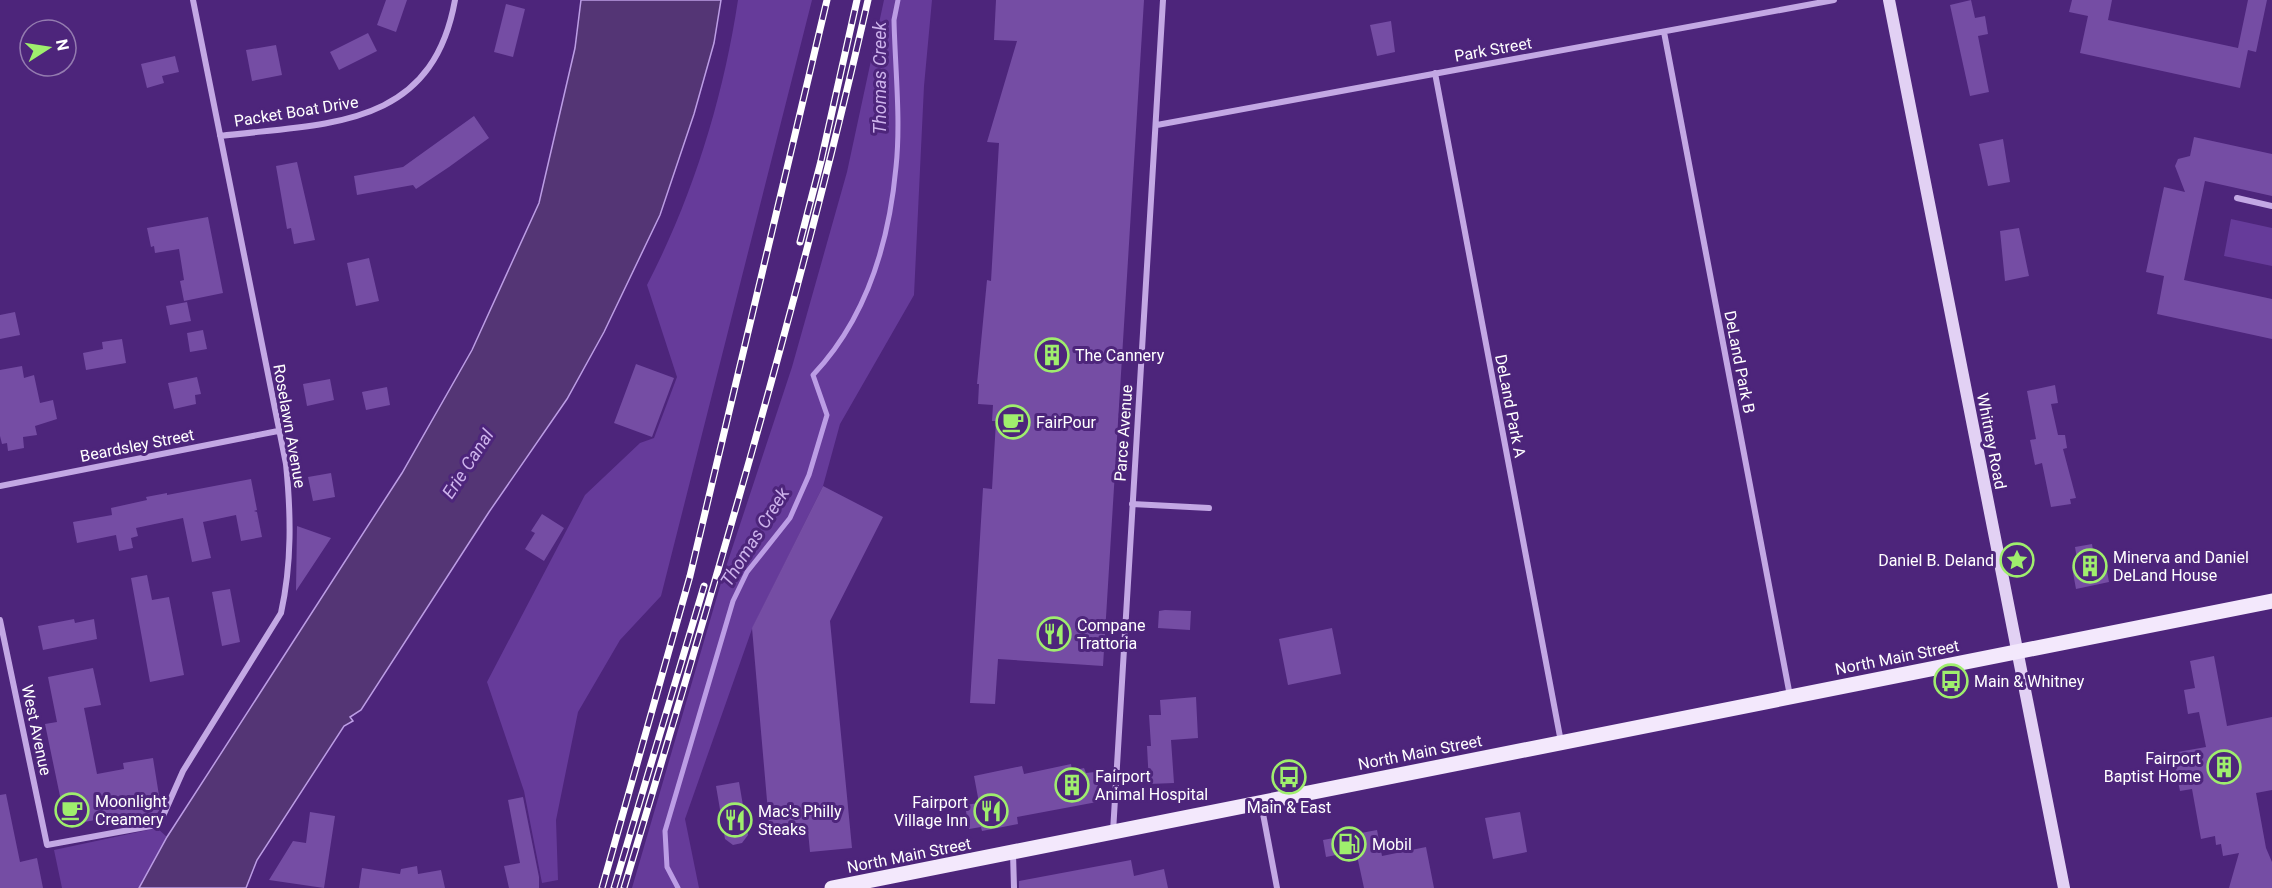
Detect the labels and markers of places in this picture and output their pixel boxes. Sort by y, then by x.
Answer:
building icon: The Cannery [1034,337,1070,373]
place label: The Cannery [1075,346,1165,365]
cafe icon: FairPour [995,404,1031,440]
place label: FairPour [1036,413,1097,432]
place icon: Daniel B. Deland [1999,542,2035,578]
building icon: Minerva and Daniel DeLand House [2072,548,2108,584]
place label: Minerva and Daniel DeLand House [2113,548,2249,585]
place label: Daniel B. Deland [1878,551,1994,570]
restaurant icon: Compane Trattoria [1036,616,1072,652]
place label: Compane Trattoria [1077,616,1146,653]
bus stop icon: Main & Whitney [1933,663,1969,699]
place label: Main & Whitney [1974,672,2085,691]
place label: Fairport Baptist Home [2104,749,2201,786]
building icon: Fairport Baptist Home [2206,749,2242,785]
bus stop icon: Main & East [1271,759,1307,795]
building icon: Fairport Animal Hospital [1054,767,1090,803]
place label: Fairport Animal Hospital [1095,767,1208,804]
cafe icon: Moonlight Creamery [54,792,90,828]
place label: Moonlight Creamery [95,792,167,829]
place label: Fairport Village Inn [894,793,968,830]
restaurant icon: Fairport Village Inn [973,793,1009,829]
place label: Main & East [1247,798,1331,817]
restaurant icon: Mac's Philly Steaks [717,802,753,838]
place label: Mac's Philly Steaks [758,802,842,839]
fuel station icon: Mobil [1331,826,1367,862]
place label: Mobil [1372,835,1412,854]

